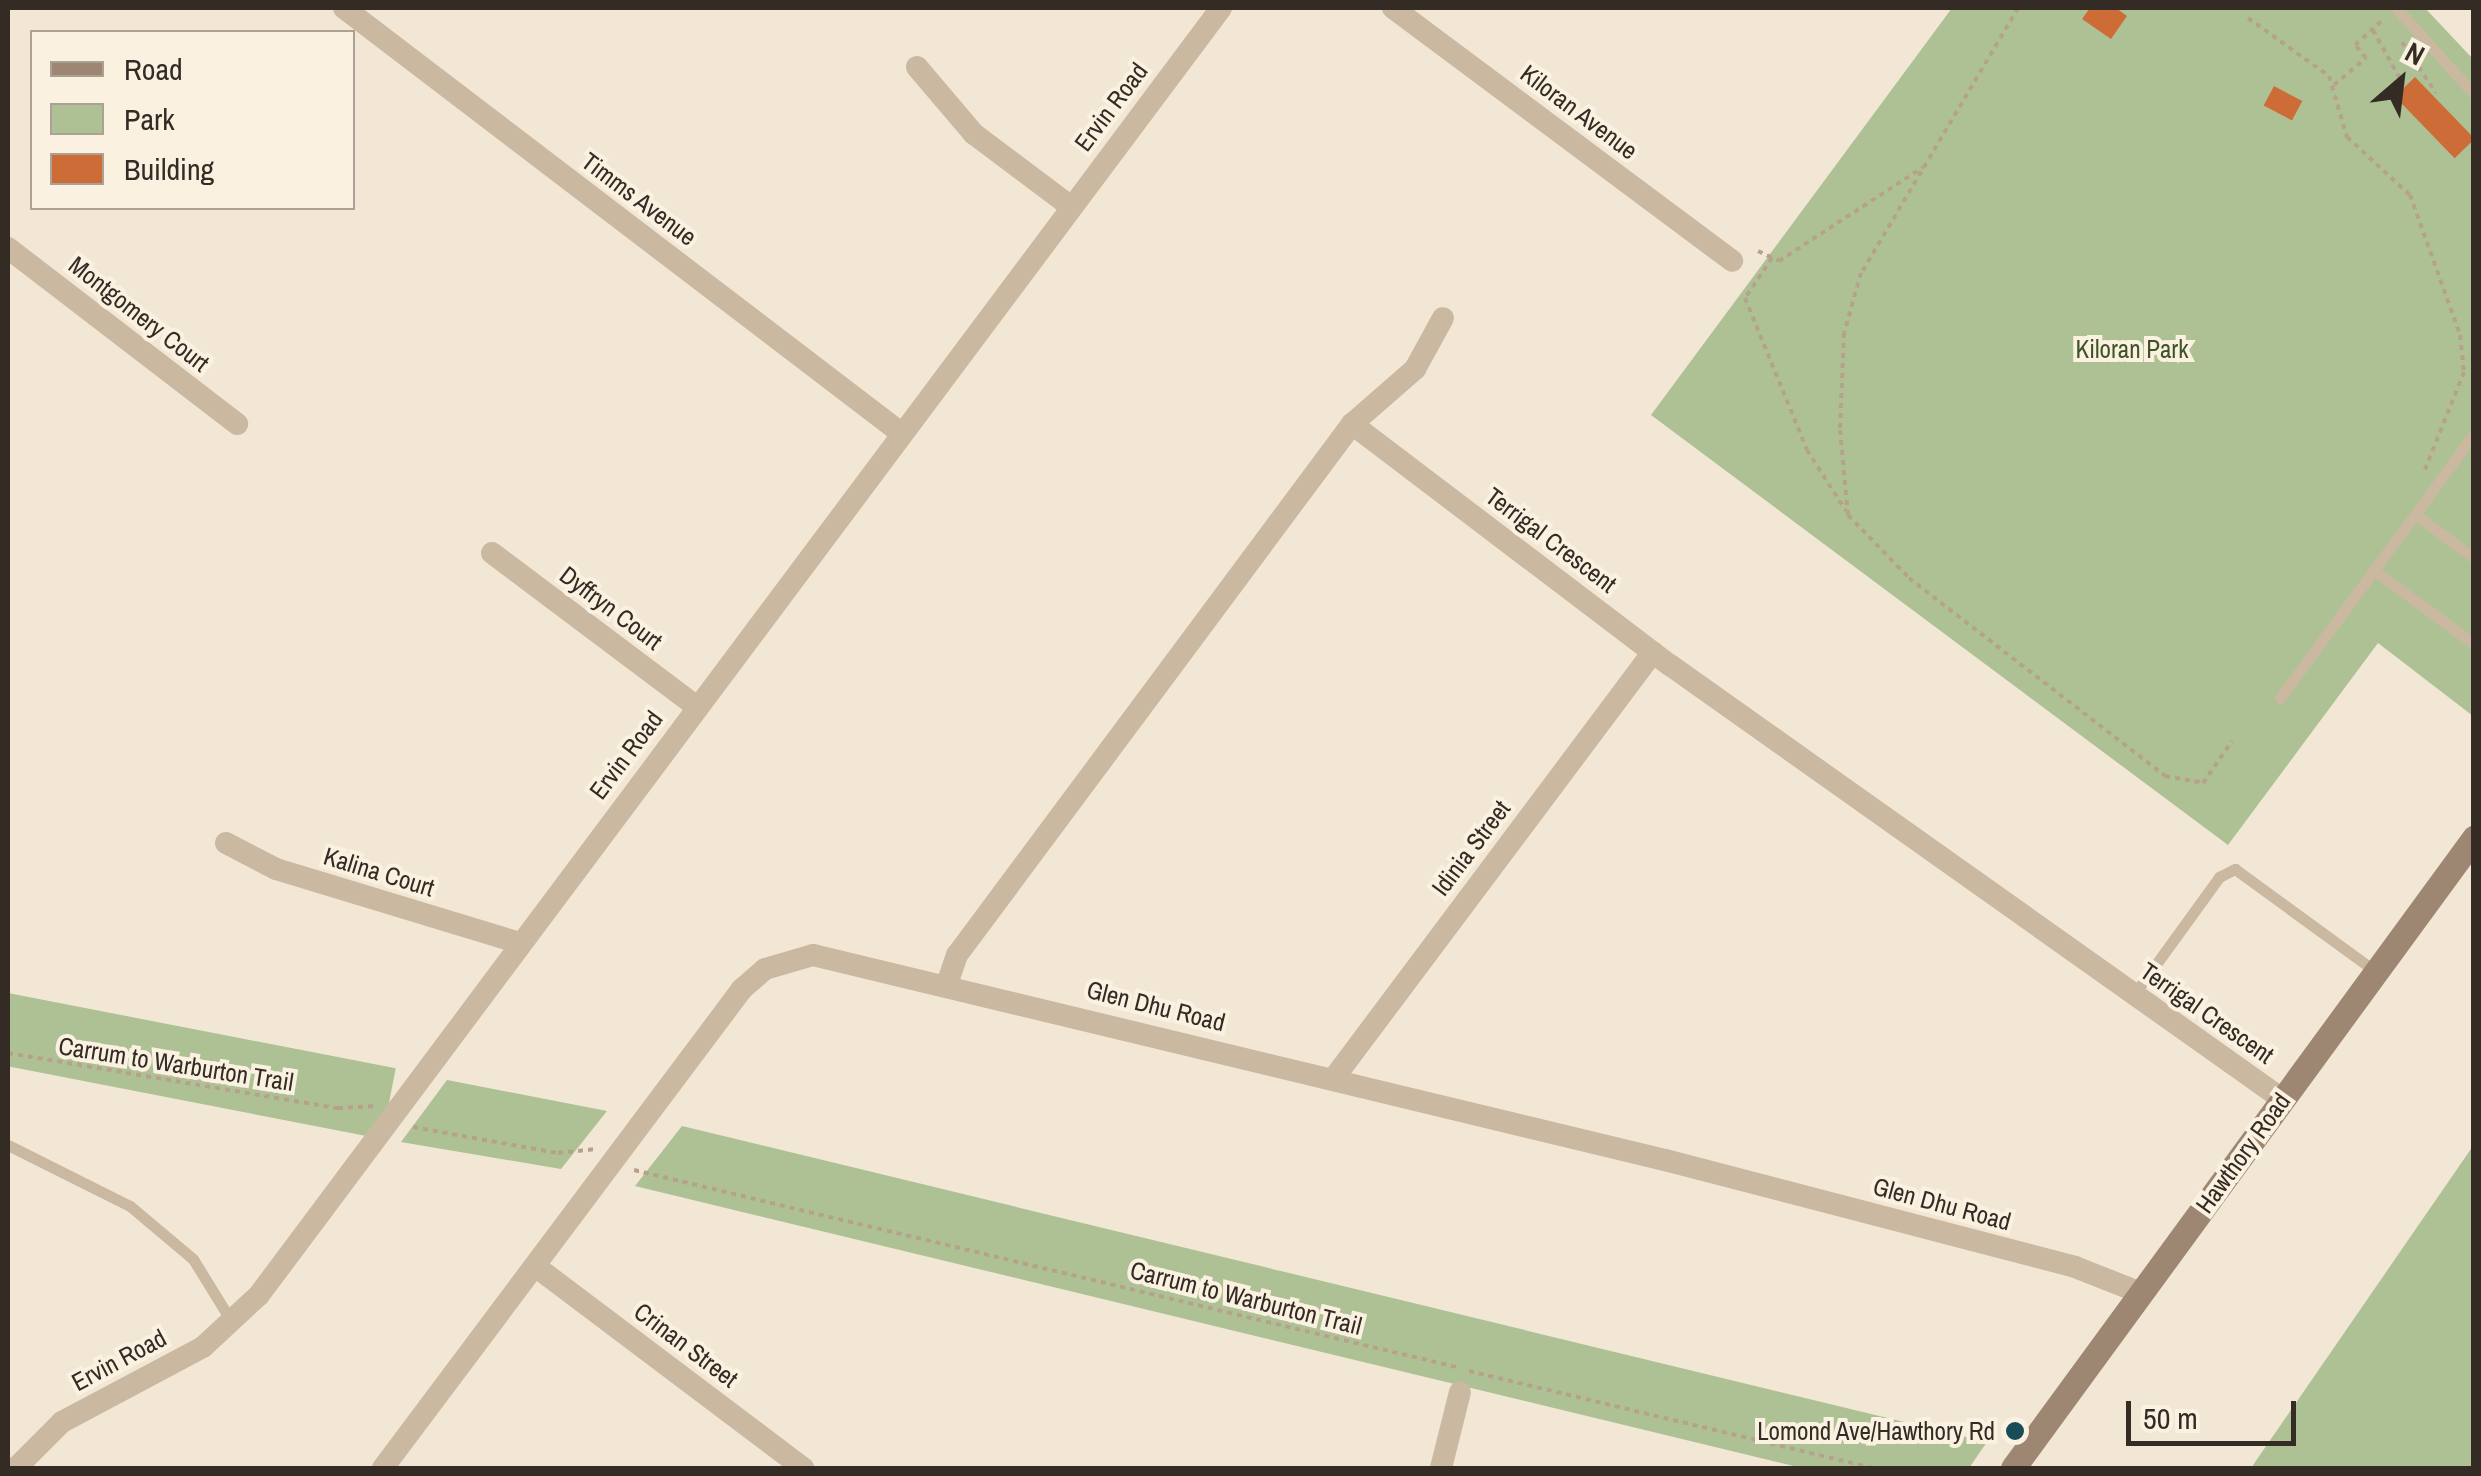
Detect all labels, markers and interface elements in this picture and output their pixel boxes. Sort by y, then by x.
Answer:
legend [30,30,355,210]
north arrow [2351,30,2451,130]
text: N [2399,33,2431,74]
text: Road [124,49,183,89]
street label: Ervin Road [1068,57,1154,157]
street label: Kiloran Avenue [1514,58,1644,166]
text: Park [124,99,175,139]
street label: Timms Avenue [575,146,703,252]
text: Building [124,149,214,189]
street label: Montgomery Court [63,250,215,378]
park label: Kiloran Park [2076,334,2188,364]
street label: Terrigal Crescent [1480,481,1622,599]
street label: Dyffryn Court [554,560,668,656]
street label: Ervin Road [583,705,669,805]
street label: Idinia Street [1425,794,1517,902]
street label: Kalina Court [320,841,438,903]
street label: Terrigal Crescent [2134,956,2280,1070]
street label: Glen Dhu Road [1084,974,1228,1038]
street label: Carrum to Warburton Trail [56,1031,296,1097]
street label: Hawthory Road [2189,1087,2297,1219]
street label: Glen Dhu Road [1870,1171,2014,1237]
street label: Carrum to Warburton Trail [1127,1255,1365,1341]
street label: Crinan Street [628,1296,744,1394]
street label: Ervin Road [67,1323,171,1397]
scale bar [2131,1381,2301,1443]
text: 50 m [2143,1398,2198,1438]
place label: Lomond Ave/Hawthory Rd [1756,1416,1995,1446]
marker: Lomond Ave/Hawthory Rd [2004,1420,2026,1442]

